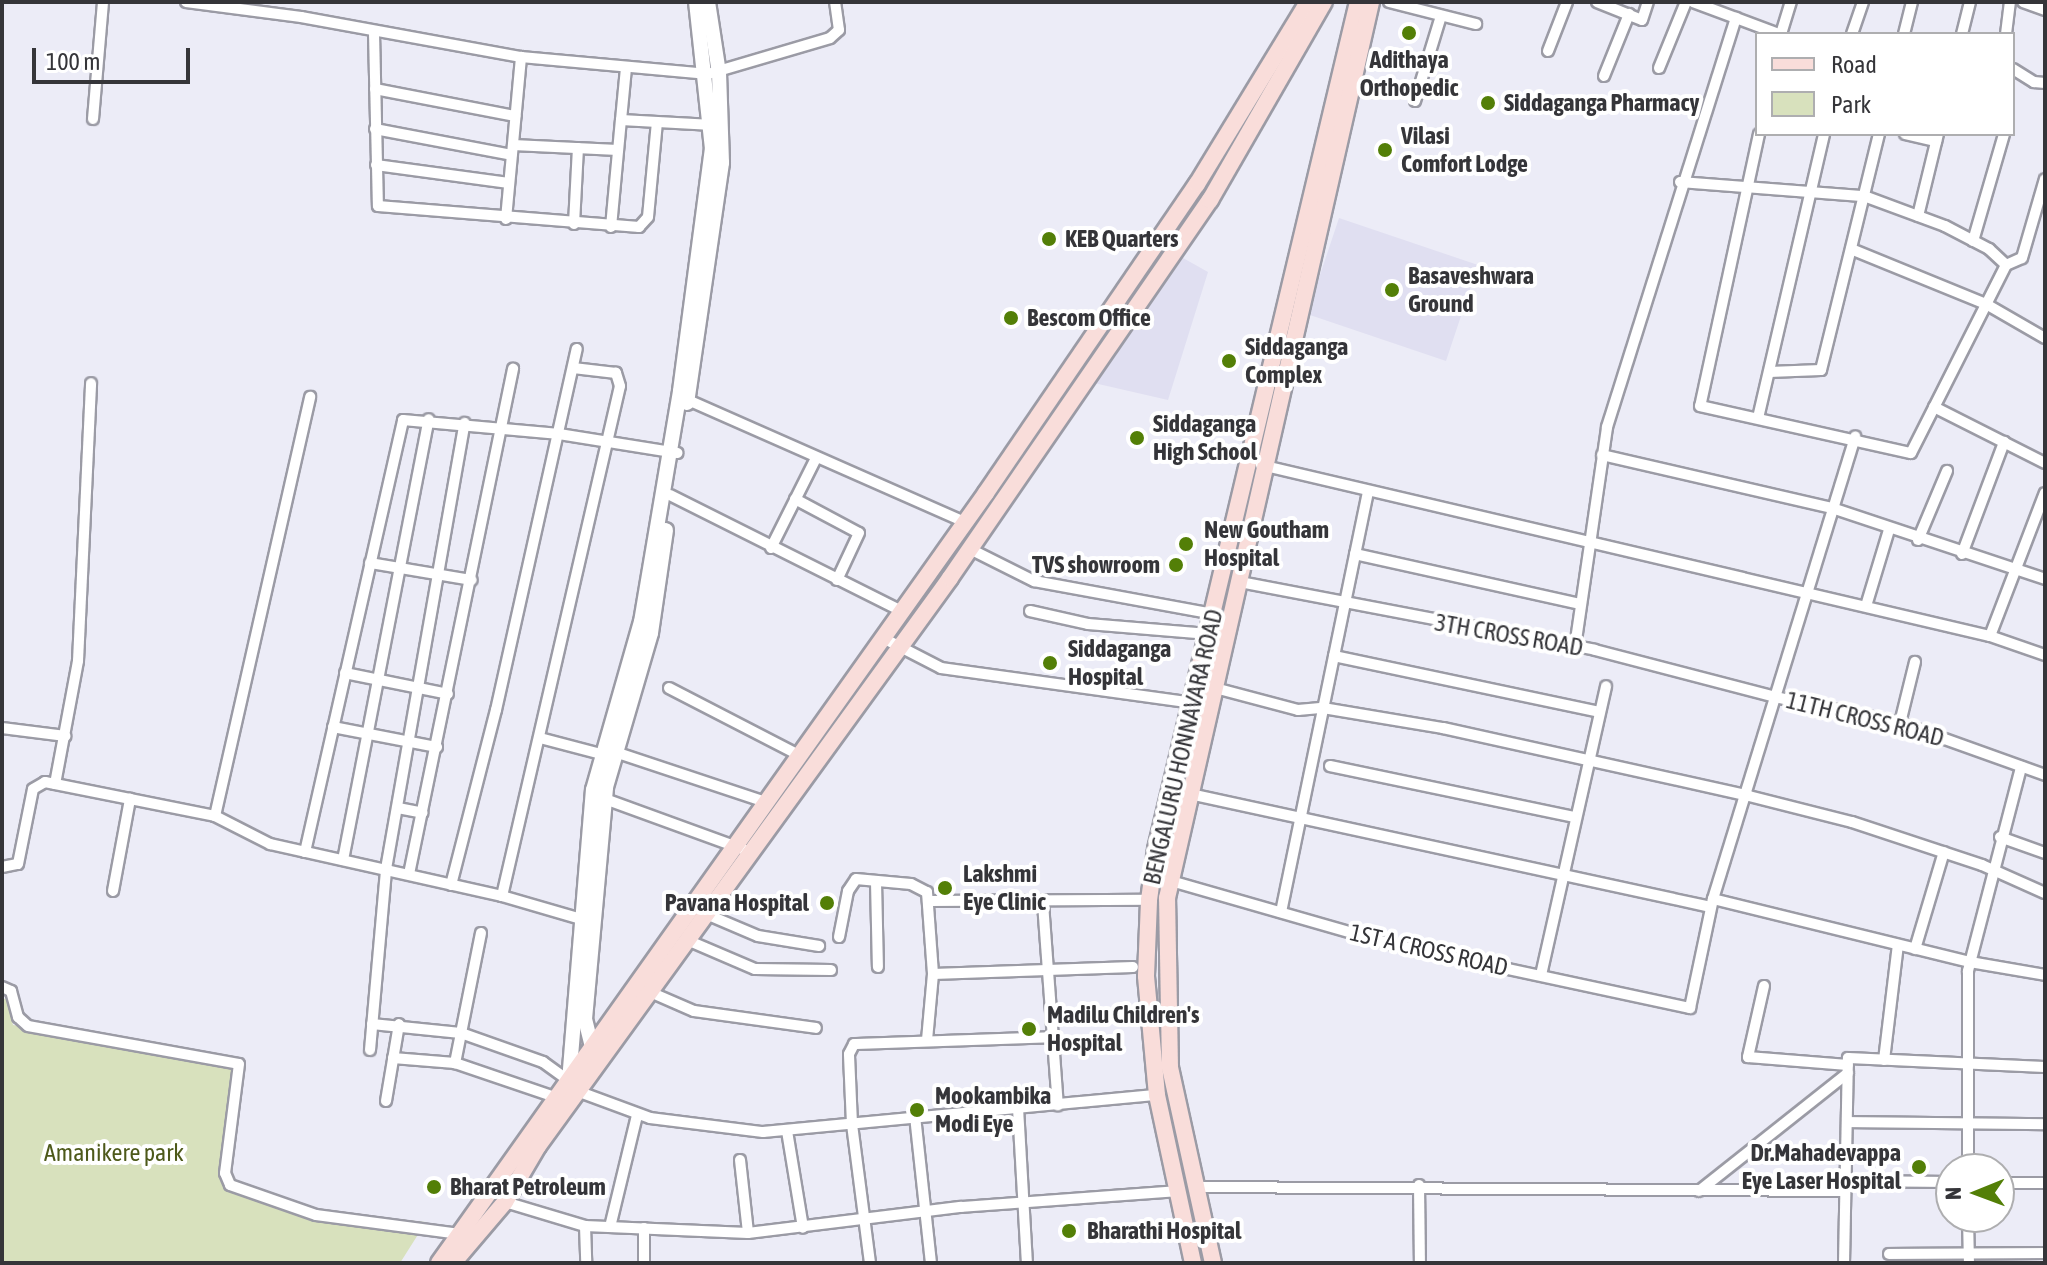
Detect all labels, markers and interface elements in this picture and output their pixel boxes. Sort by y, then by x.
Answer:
marker: Adithaya Orthopedic [1400,24,1418,42]
scale bar [36,32,194,82]
legend [1755,32,2015,136]
place label: Adithaya Orthopedic [1360,46,1458,102]
text: 100 m [46,48,100,75]
text: Road [1831,51,1877,78]
place label: Siddaganga Pharmacy [1504,89,1699,117]
text: Park [1831,91,1871,118]
marker: Siddaganga Pharmacy [1479,94,1497,112]
place label: Vilasi Comfort Lodge [1401,122,1528,178]
marker: Vilasi Comfort Lodge [1376,141,1394,159]
place label: KEB Quarters [1065,225,1178,253]
marker: KEB Quarters [1040,230,1058,248]
place label: Basaveshwara Ground [1408,262,1534,318]
marker: Basaveshwara Ground [1383,281,1401,299]
place label: Bescom Office [1027,304,1151,332]
marker: Bescom Office [1002,309,1020,327]
place label: Siddaganga Complex [1245,333,1348,389]
marker: Siddaganga Complex [1220,352,1238,370]
place label: Siddaganga High School [1153,410,1257,466]
marker: Siddaganga High School [1128,429,1146,447]
place label: New Goutham Hospital [1204,516,1329,572]
marker: New Goutham Hospital [1175,533,1197,555]
place label: TVS showroom [1032,551,1160,579]
marker: TVS showroom [1167,556,1185,574]
street label: BENGALURU HONNAVARA ROAD [1137,606,1229,888]
street label: 3TH CROSS ROAD [1433,608,1585,662]
place label: Siddaganga Hospital [1068,635,1171,691]
marker: Siddaganga Hospital [1039,652,1061,674]
street label: 11TH CROSS ROAD [1783,686,1947,752]
place label: Lakshmi Eye Clinic [963,860,1046,916]
marker: Lakshmi Eye Clinic [934,877,956,899]
place label: Pavana Hospital [665,889,809,917]
marker: Pavana Hospital [816,892,838,914]
street label: 1ST A CROSS ROAD [1347,918,1511,982]
place label: Madilu Children's Hospital [1047,1001,1199,1057]
marker: Madilu Children's Hospital [1018,1018,1040,1040]
place label: Mookambika Modi Eye [935,1082,1051,1138]
marker: Mookambika Modi Eye [906,1099,928,1121]
park label: Amanikere park [44,1139,184,1167]
place label: Dr.Mahadevappa Eye Laser Hospital [1742,1139,1901,1195]
north arrow [1935,1153,2015,1233]
marker: Dr.Mahadevappa Eye Laser Hospital [1908,1156,1930,1178]
place label: Bharat Petroleum [450,1173,606,1201]
marker: Bharat Petroleum [425,1178,443,1196]
text: N [1940,1187,1966,1200]
place label: Bharathi Hospital [1087,1217,1241,1245]
marker: Bharathi Hospital [1058,1220,1080,1242]

